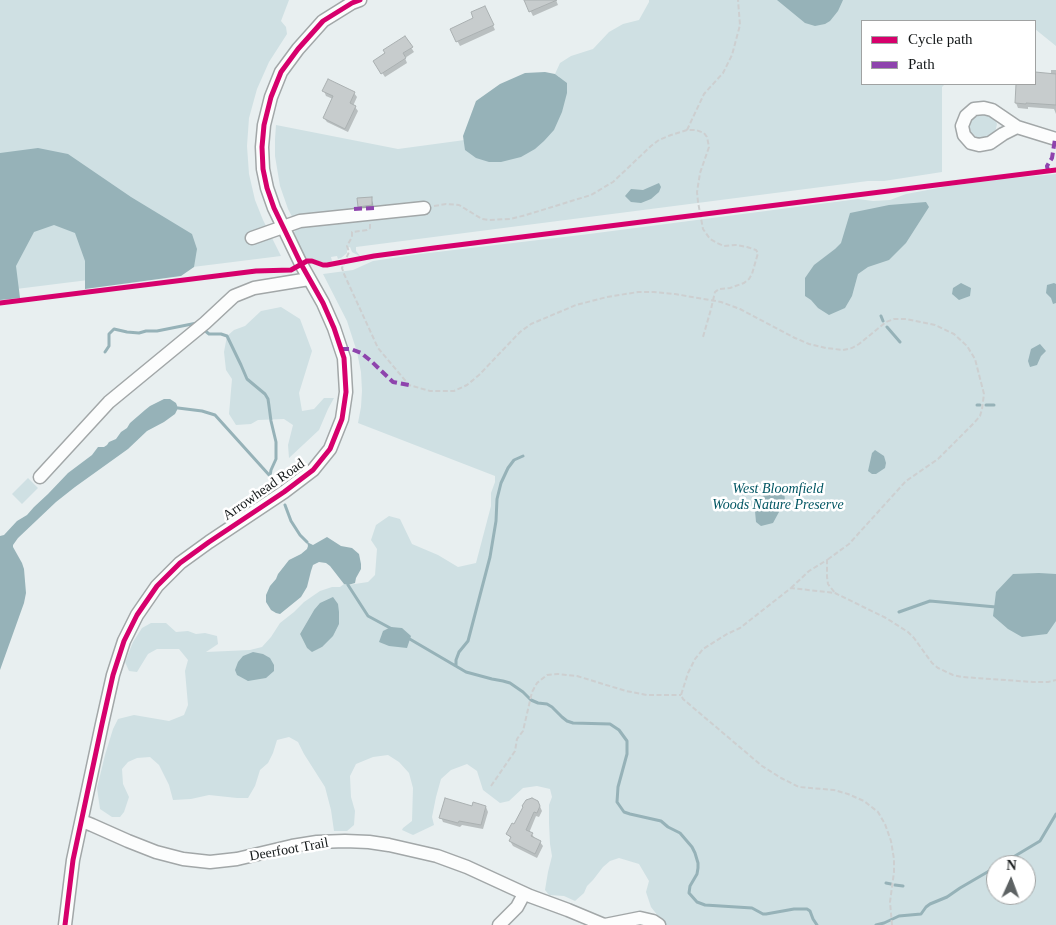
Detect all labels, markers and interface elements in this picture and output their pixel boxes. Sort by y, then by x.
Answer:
legend [861,20,1036,85]
text: Cycle path [908,31,973,47]
text: Path [908,56,935,72]
street label: Arrowhead Road [220,456,308,524]
park label: West Bloomfield Woods Nature Preserve [712,481,844,514]
street label: Deerfoot Trail [248,835,330,865]
north arrow [986,855,1036,905]
text: N [1006,858,1017,873]

